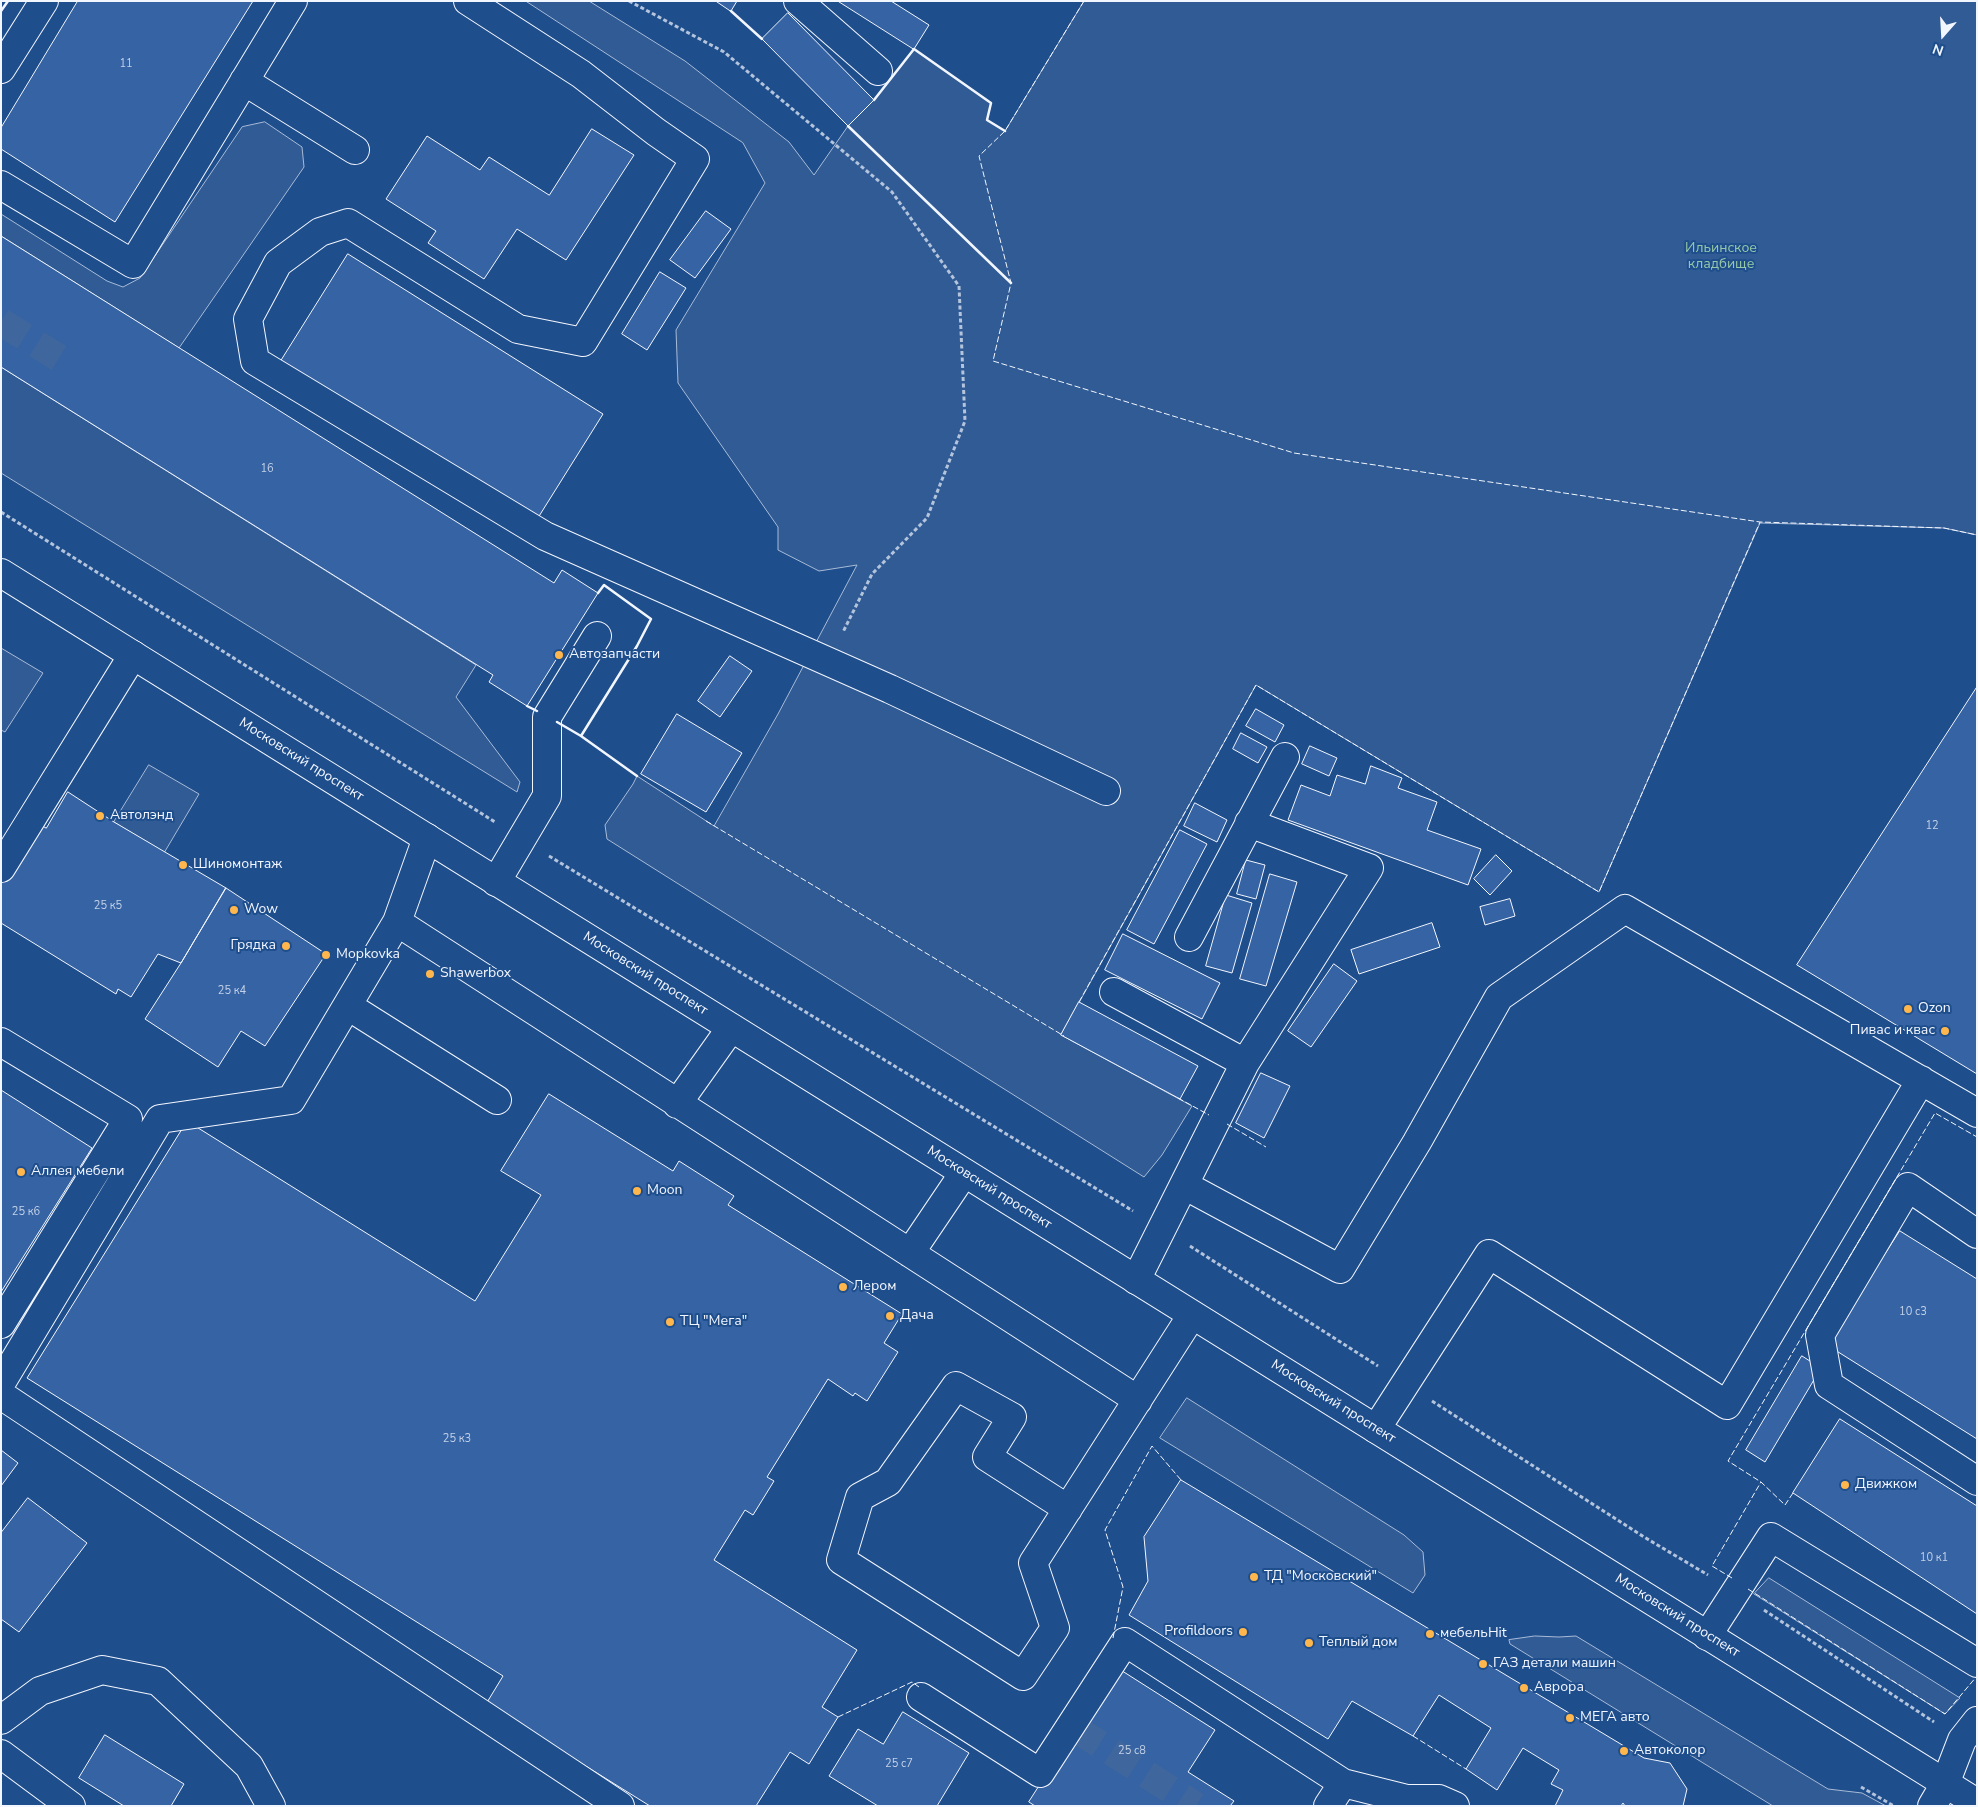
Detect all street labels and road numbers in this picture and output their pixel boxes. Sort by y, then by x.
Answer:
street label: Московский проспект [236,715,366,805]
street label: Московский проспект [580,929,710,1019]
street label: Московский проспект [924,1143,1054,1233]
street label: Московский проспект [1268,1357,1398,1447]
street label: Московский проспект [1612,1571,1742,1661]

